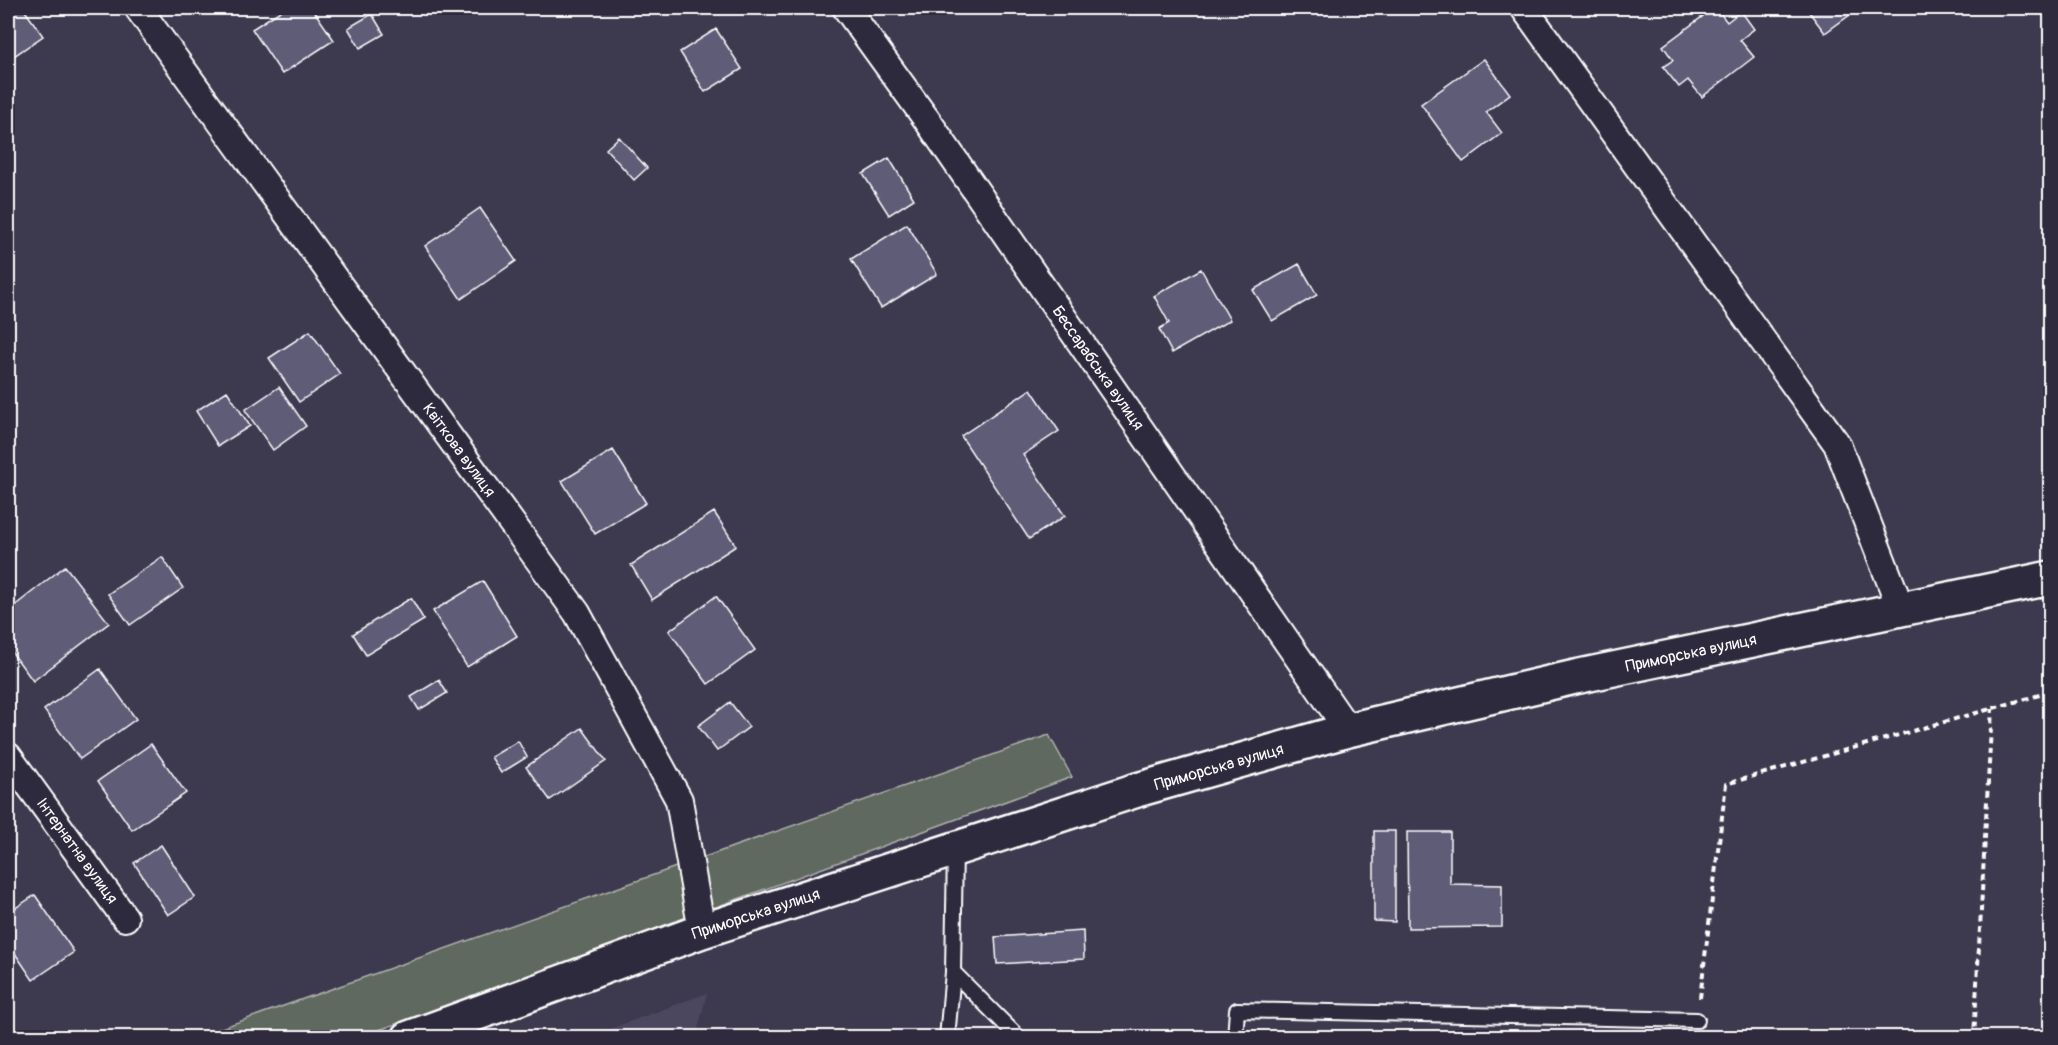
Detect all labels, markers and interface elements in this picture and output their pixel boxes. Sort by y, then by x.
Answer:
street label: Бессарабська вулиця [1048,302,1148,434]
street label: Квіткова вулиця [418,399,500,501]
street label: Приморська вулиця [1624,629,1758,677]
street label: Приморська вулиця [1152,739,1286,795]
street label: Інтернатна вулиця [32,794,122,908]
street label: Приморська вулиця [689,884,823,944]

